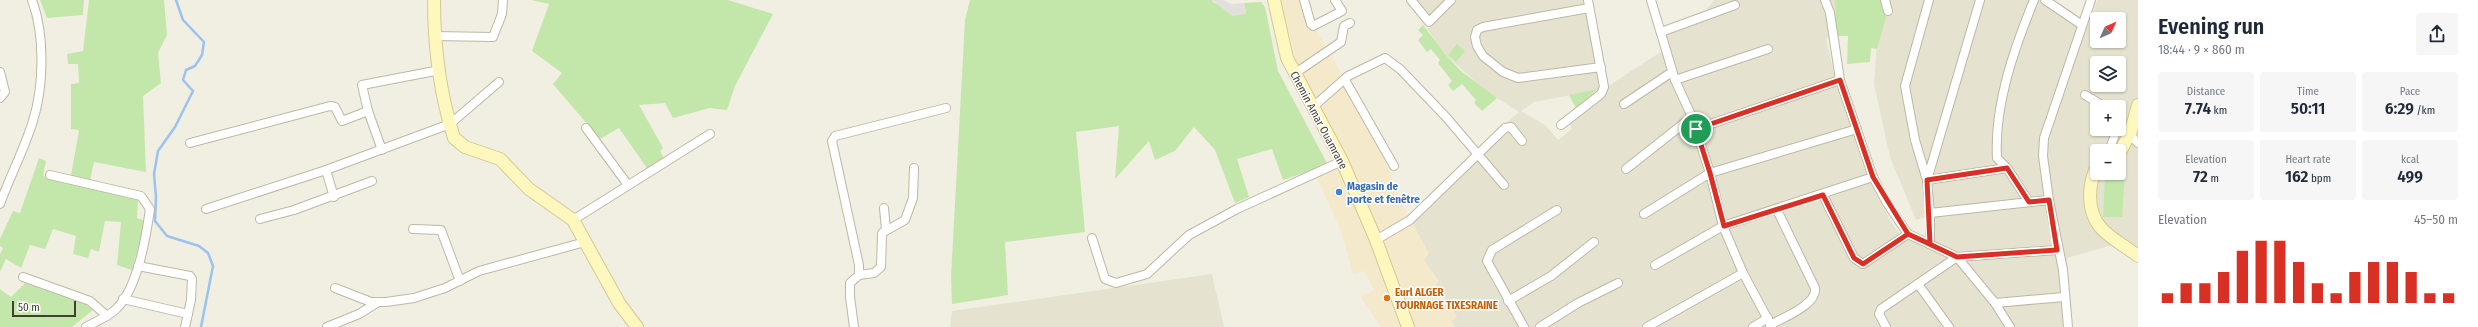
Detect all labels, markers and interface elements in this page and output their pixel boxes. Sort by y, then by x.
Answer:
north arrow [2090,12,2126,48]
map controls [2090,12,2126,180]
text: Evening run [2158,13,2264,40]
button: share [2416,13,2458,55]
text: 18:44 · 9 × 860 m [2158,42,2245,57]
button: layers [2090,56,2126,92]
street label: Chemin Amar Ouamrane [1287,69,1350,171]
text: Distance [2187,85,2225,98]
text: Time [2297,85,2319,98]
text: Pace [2400,85,2420,98]
text: 7.74 [2185,98,2211,119]
text: 50:11 [2291,98,2325,119]
text: 6:29 [2385,98,2414,119]
button: + [2090,100,2126,136]
text: km [2211,104,2227,117]
text: /km [2414,104,2435,117]
pin [1679,112,1713,146]
icon: arrive [1685,118,1707,140]
button: − [2090,144,2126,180]
text: Elevation [2185,153,2227,166]
text: Heart rate [2285,153,2331,166]
text: kcal [2401,153,2419,166]
text: 72 [2193,166,2208,187]
text: 162 [2285,166,2308,187]
text: 499 [2397,166,2423,187]
text: m [2208,172,2219,185]
text: bpm [2308,172,2331,185]
place label: Magasin de porte et fenêtre [1347,180,1420,206]
marker: Magasin de porte et fenêtre [1334,187,1344,197]
text: Elevation [2158,212,2207,227]
text: 45–50 m [2414,212,2458,227]
place label: Eurl ALGER TOURNAGE TIXESRAINE [1395,286,1498,312]
marker: Eurl ALGER TOURNAGE TIXESRAINE [1382,293,1392,303]
scale bar [12,299,76,318]
text: 50 m [18,301,40,314]

